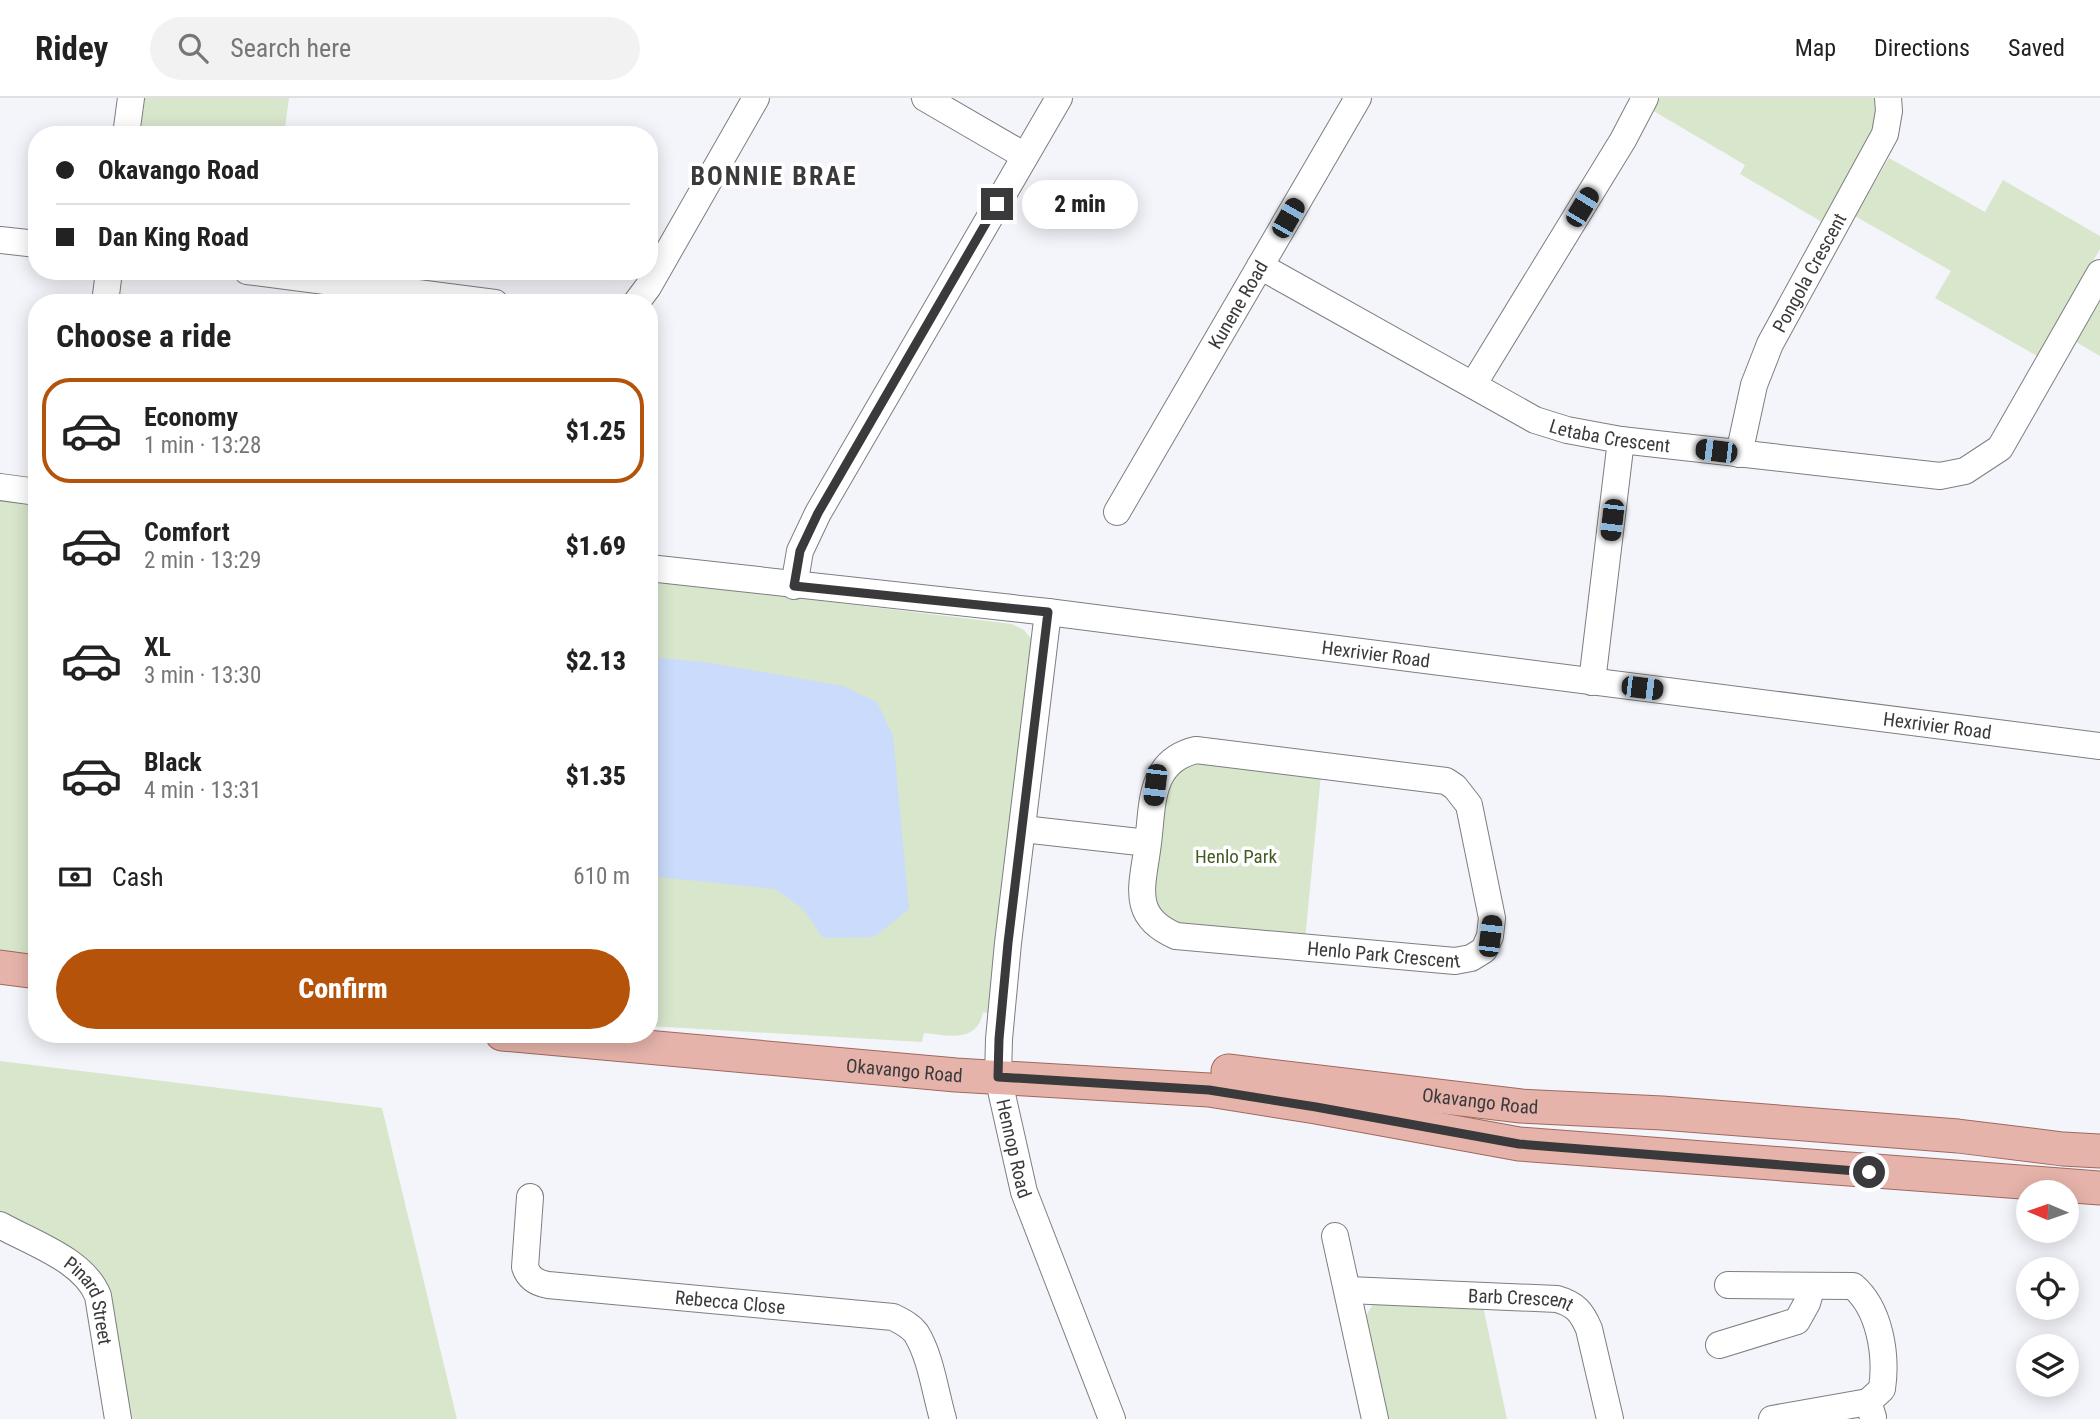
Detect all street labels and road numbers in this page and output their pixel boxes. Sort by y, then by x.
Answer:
street label: Pongola Crescent [1768,209,1851,336]
street label: Kunene Road [1204,257,1273,353]
street label: Letaba Crescent [1546,414,1671,457]
street label: Hexrivier Road [1320,636,1431,673]
street label: Hexrivier Road [1882,707,1993,744]
street label: Henlo Park Crescent [1306,937,1462,973]
street label: Okavango Road [845,1054,963,1087]
street label: Okavango Road [1421,1083,1539,1119]
street label: Hennop Road [991,1097,1036,1202]
street label: Pinard Street [59,1252,117,1346]
street label: Barb Crescent [1468,1284,1578,1316]
street label: Rebecca Close [674,1286,786,1319]

